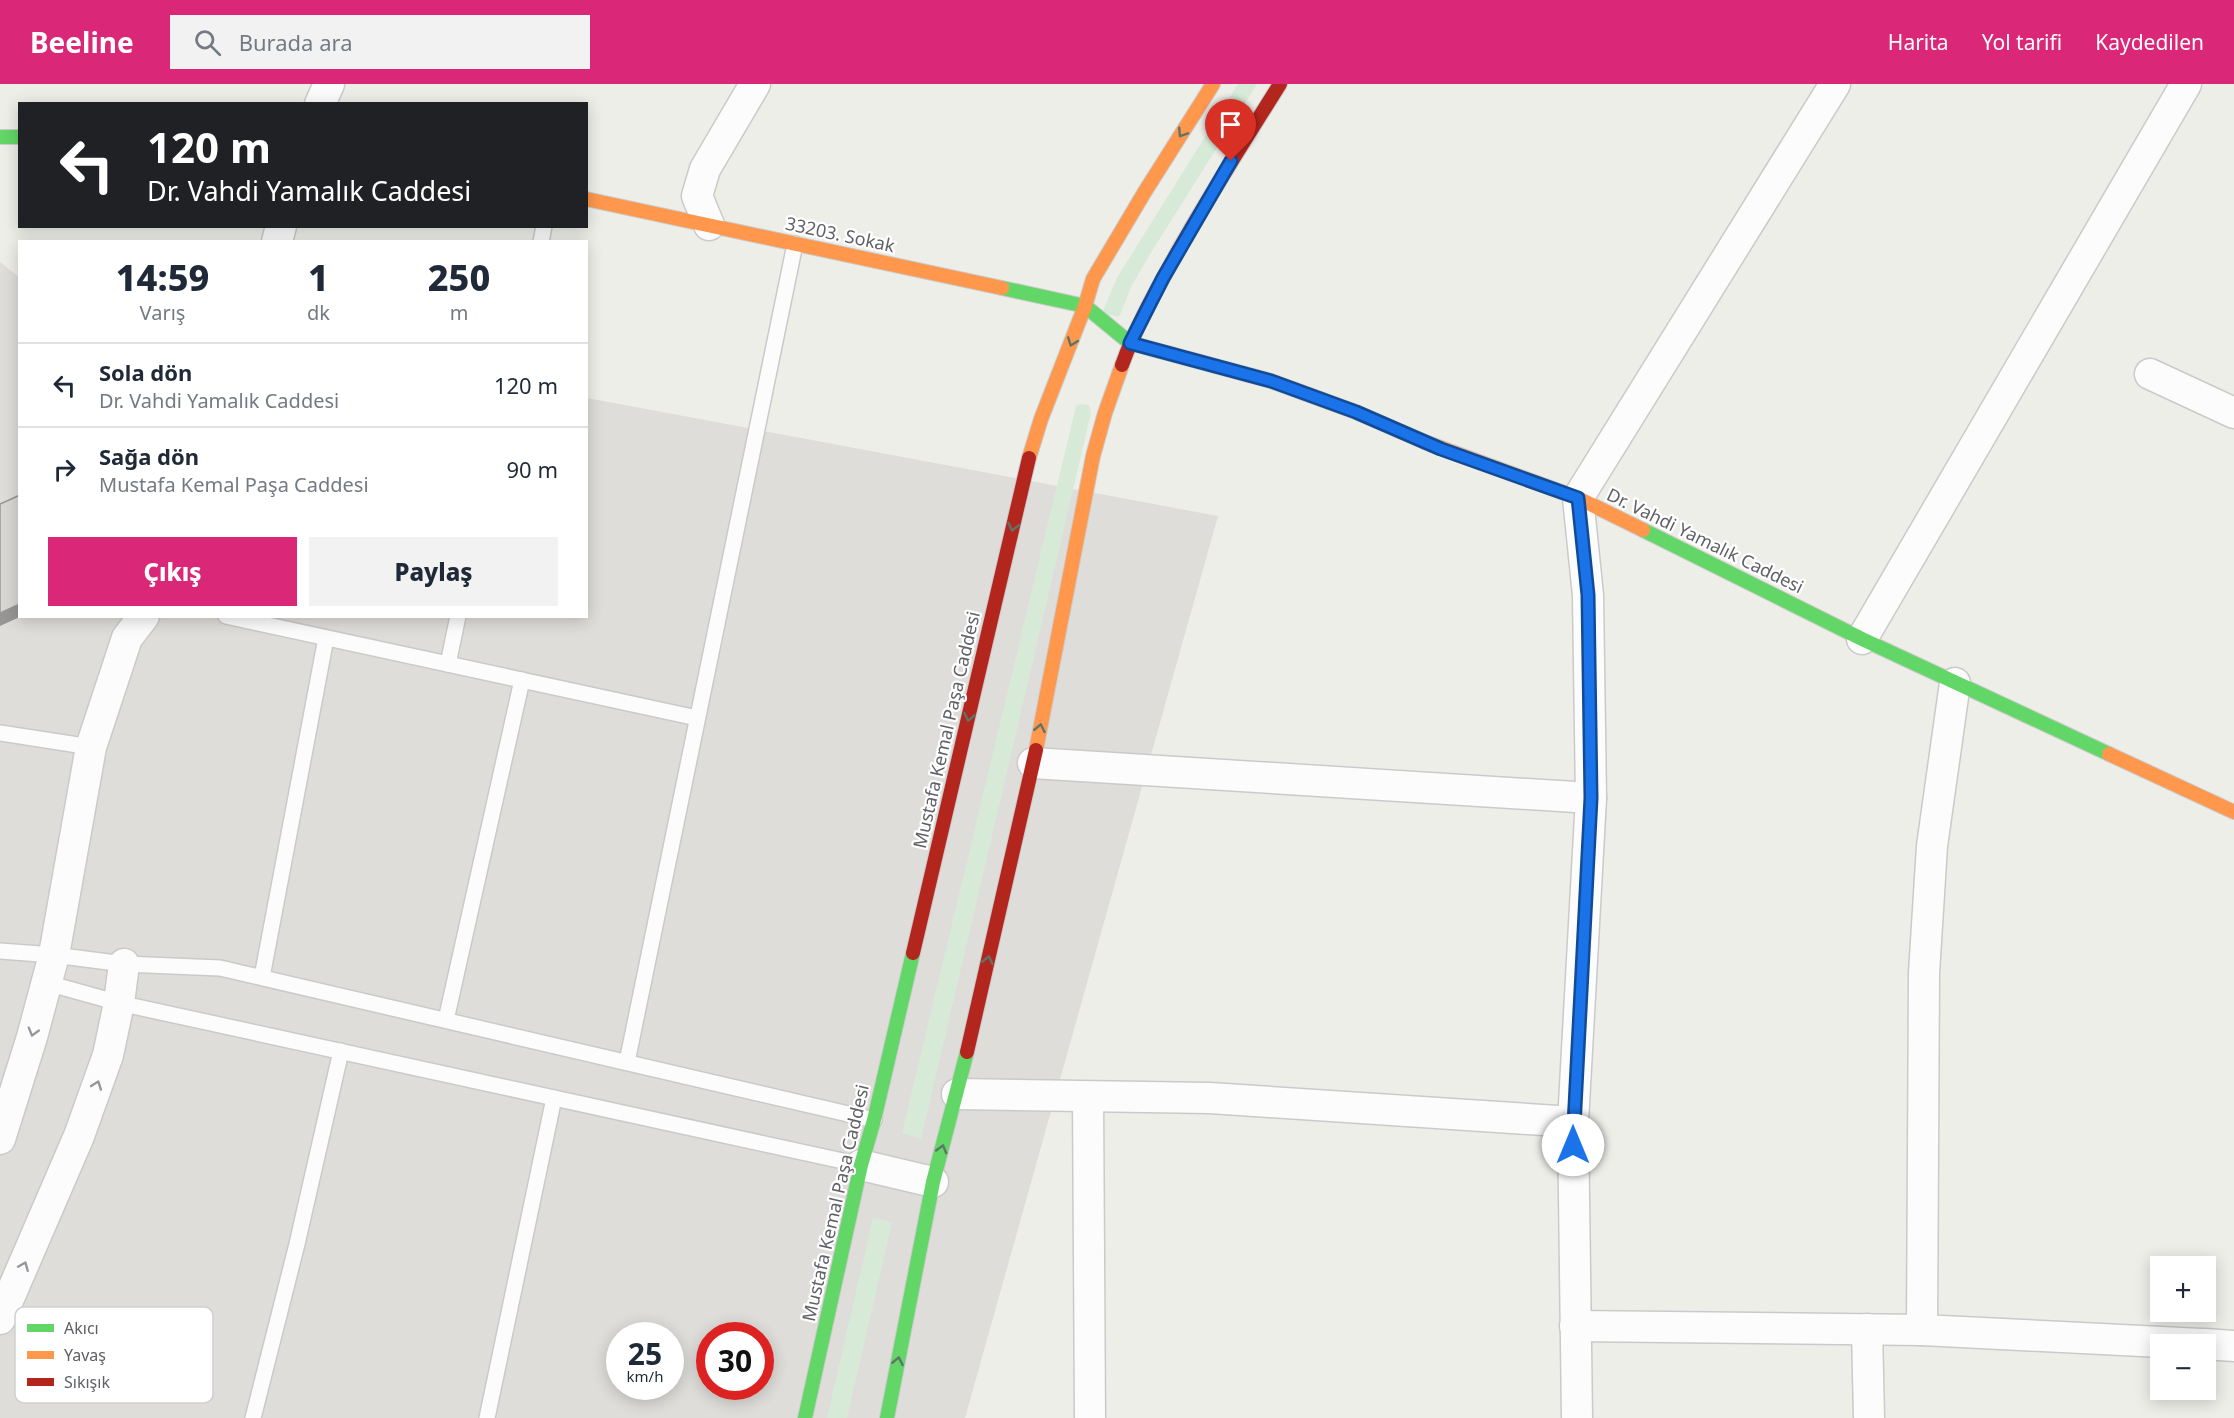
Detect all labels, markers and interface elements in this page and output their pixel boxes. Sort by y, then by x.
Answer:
search box [170,15,590,69]
text: Beeline [30,23,134,61]
icon: search [191,26,224,59]
text: Burada ara [239,27,353,57]
text: Harita [1888,28,1949,56]
text: Yol tarifi [1982,28,2062,56]
text: Kaydedilen [2095,28,2204,56]
pin [1205,99,1256,161]
icon: arrive [1214,108,1247,141]
text: 120 m [147,118,271,175]
icon: left [48,126,126,204]
one-way arrow [1177,127,1189,137]
text: Dr. Vahdi Yamalık Caddesi [147,172,471,209]
street label: 33203. Sokak [783,211,897,257]
text: 14:59 [116,253,209,302]
text: 1 [308,253,329,302]
text: 250 [428,253,490,302]
text: Varış [140,299,185,326]
text: dk [307,299,330,326]
text: m [450,299,468,326]
one-way arrow [1066,336,1079,346]
text: Sola dön [99,357,192,387]
icon: left [48,369,81,402]
text: 120 m [494,370,558,400]
text: Dr. Vahdi Yamalık Caddesi [99,387,339,414]
text: Sağa dön [99,441,199,471]
icon: right [48,453,81,486]
text: 90 m [507,454,558,484]
text: Mustafa Kemal Paşa Caddesi [99,471,369,498]
street label: Dr. Vahdi Yamalık Caddesi [1603,482,1808,598]
one-way arrow [1008,522,1021,532]
button: Çıkış [48,537,297,606]
button: Paylaş [309,537,558,606]
street label: Mustafa Kemal Paşa Caddesi [907,609,985,851]
one-way arrow [963,712,976,722]
one-way arrow [1033,724,1046,734]
one-way arrow [980,955,993,965]
one-way arrow [28,1026,40,1036]
one-way arrow [90,1080,103,1091]
street label: Mustafa Kemal Paşa Caddesi [796,1082,874,1324]
position arrow [1541,1113,1605,1177]
one-way arrow [935,1144,947,1155]
map controls [2150,1256,2216,1400]
button: + [2150,1256,2216,1322]
one-way arrow [17,1261,29,1272]
legend [15,1307,213,1403]
text: Akıcı [64,1317,99,1339]
speed limit sign: 30 [696,1322,774,1400]
text: 25 [628,1333,662,1374]
button: − [2150,1334,2216,1400]
text: Yavaş [64,1344,106,1366]
one-way arrow [891,1356,904,1366]
text: km/h [627,1366,663,1386]
text: Sıkışık [64,1371,110,1393]

